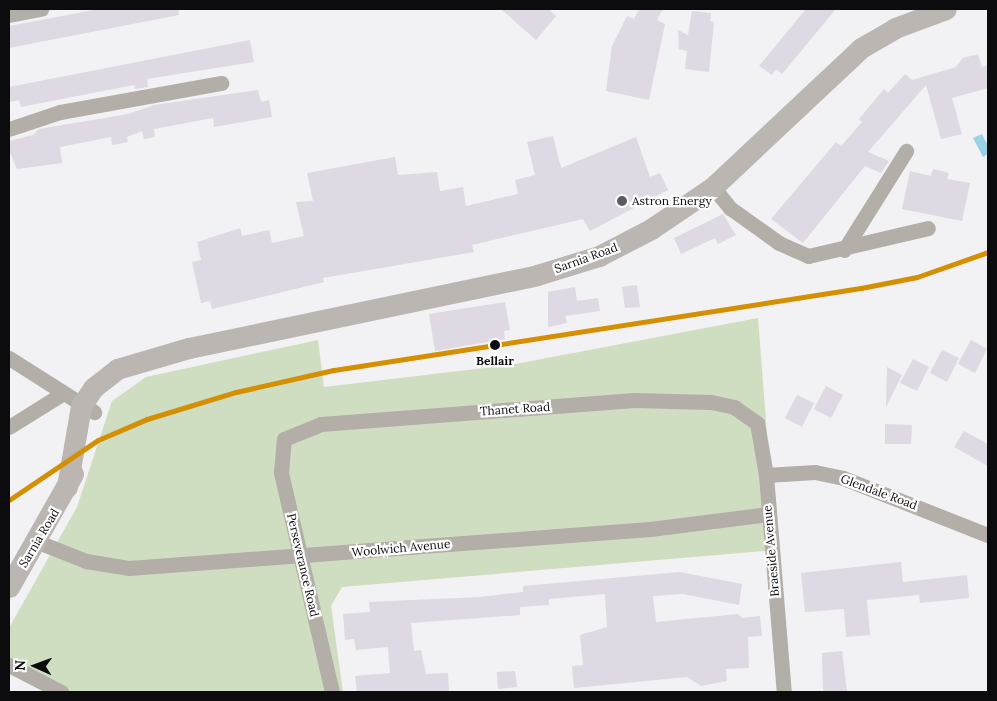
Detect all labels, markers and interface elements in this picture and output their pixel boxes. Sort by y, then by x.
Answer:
place label: Astron Energy [632,194,712,208]
marker: Astron Energy [616,195,628,207]
street label: Sarnia Road [553,240,619,276]
marker: Bellair [488,338,502,352]
place label: Bellair [476,354,514,368]
street label: Thanet Road [479,399,551,419]
street label: Glendale Road [839,471,919,513]
street label: Braeside Avenue [760,505,782,597]
street label: Sarnia Road [16,506,62,570]
street label: Perseverance Road [284,512,322,618]
street label: Woolwich Avenue [351,537,451,559]
north arrow [10,641,60,691]
text: N [11,660,29,671]

